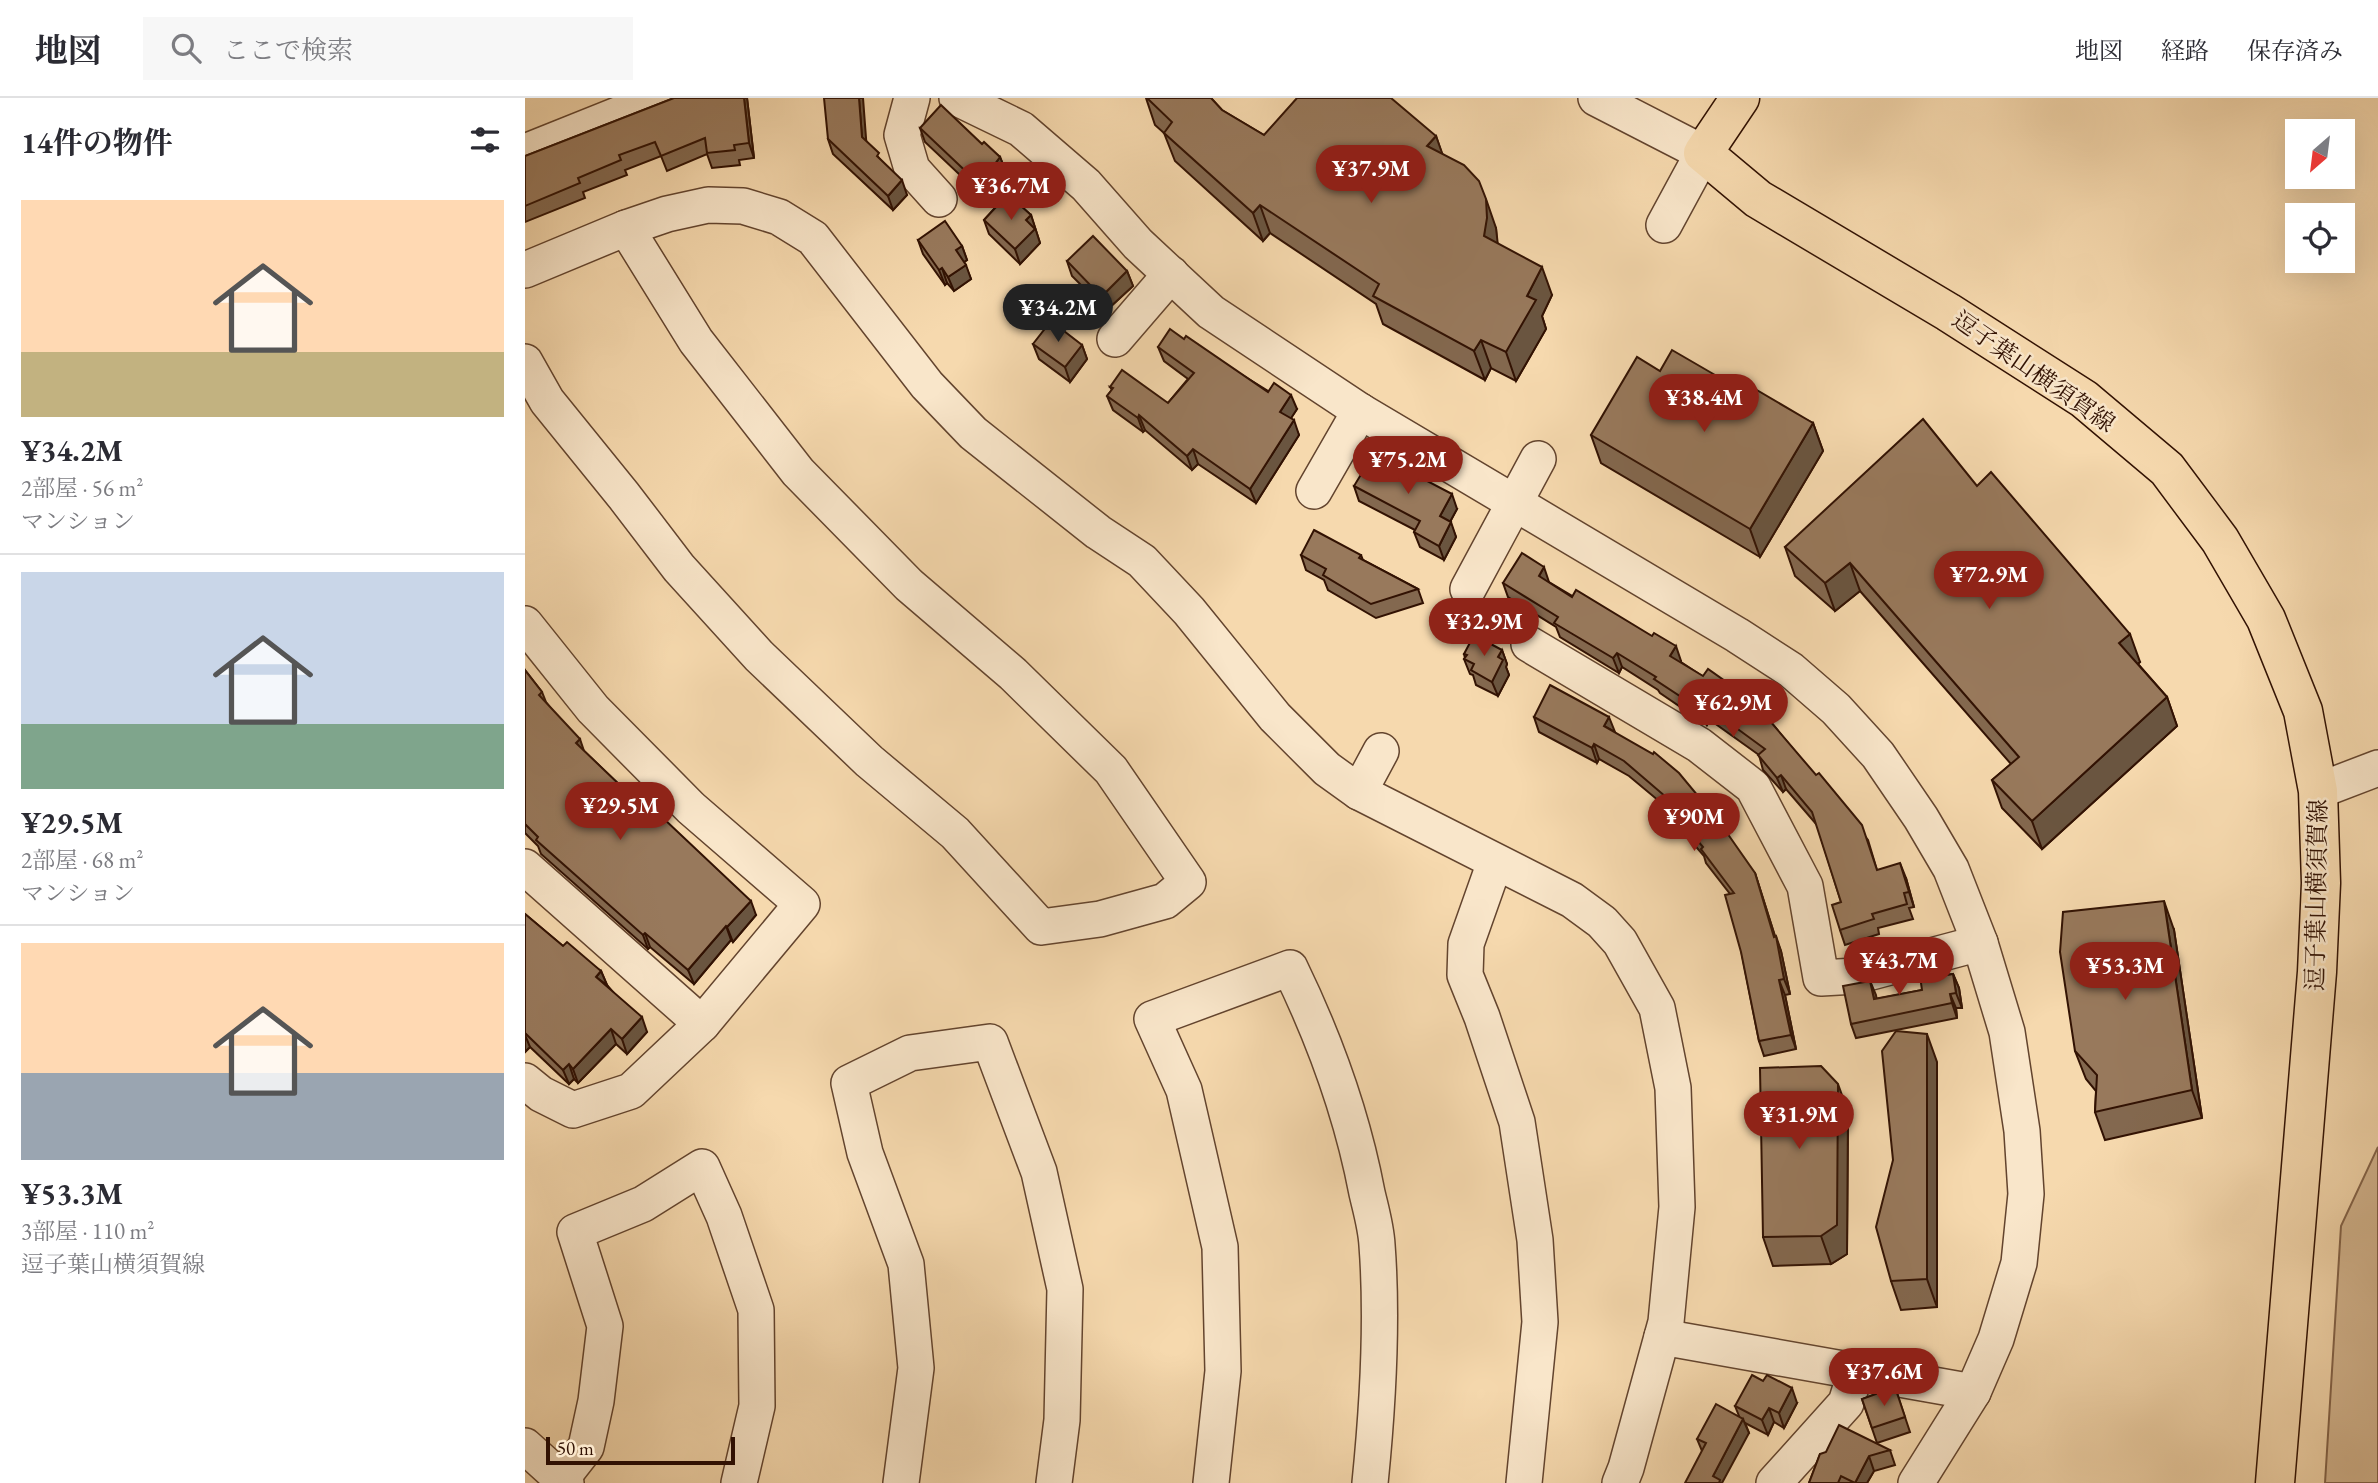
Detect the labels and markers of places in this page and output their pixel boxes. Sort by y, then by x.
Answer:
pin: ¥37.9M [1314,146,1428,205]
pin: ¥36.7M [954,162,1068,222]
pin: ¥34.2M [1001,285,1115,344]
pin: ¥38.4M [1647,374,1761,434]
pin: ¥75.2M [1351,436,1465,496]
pin: ¥72.9M [1932,552,2046,611]
pin: ¥32.9M [1427,598,1541,658]
pin: ¥62.9M [1676,680,1790,739]
pin: ¥29.5M [563,782,677,842]
pin: ¥90M [1653,794,1735,853]
pin: ¥43.7M [1842,937,1956,997]
pin: ¥53.3M [2068,942,2182,1002]
pin: ¥31.9M [1742,1091,1856,1151]
pin: ¥37.6M [1827,1348,1941,1408]

